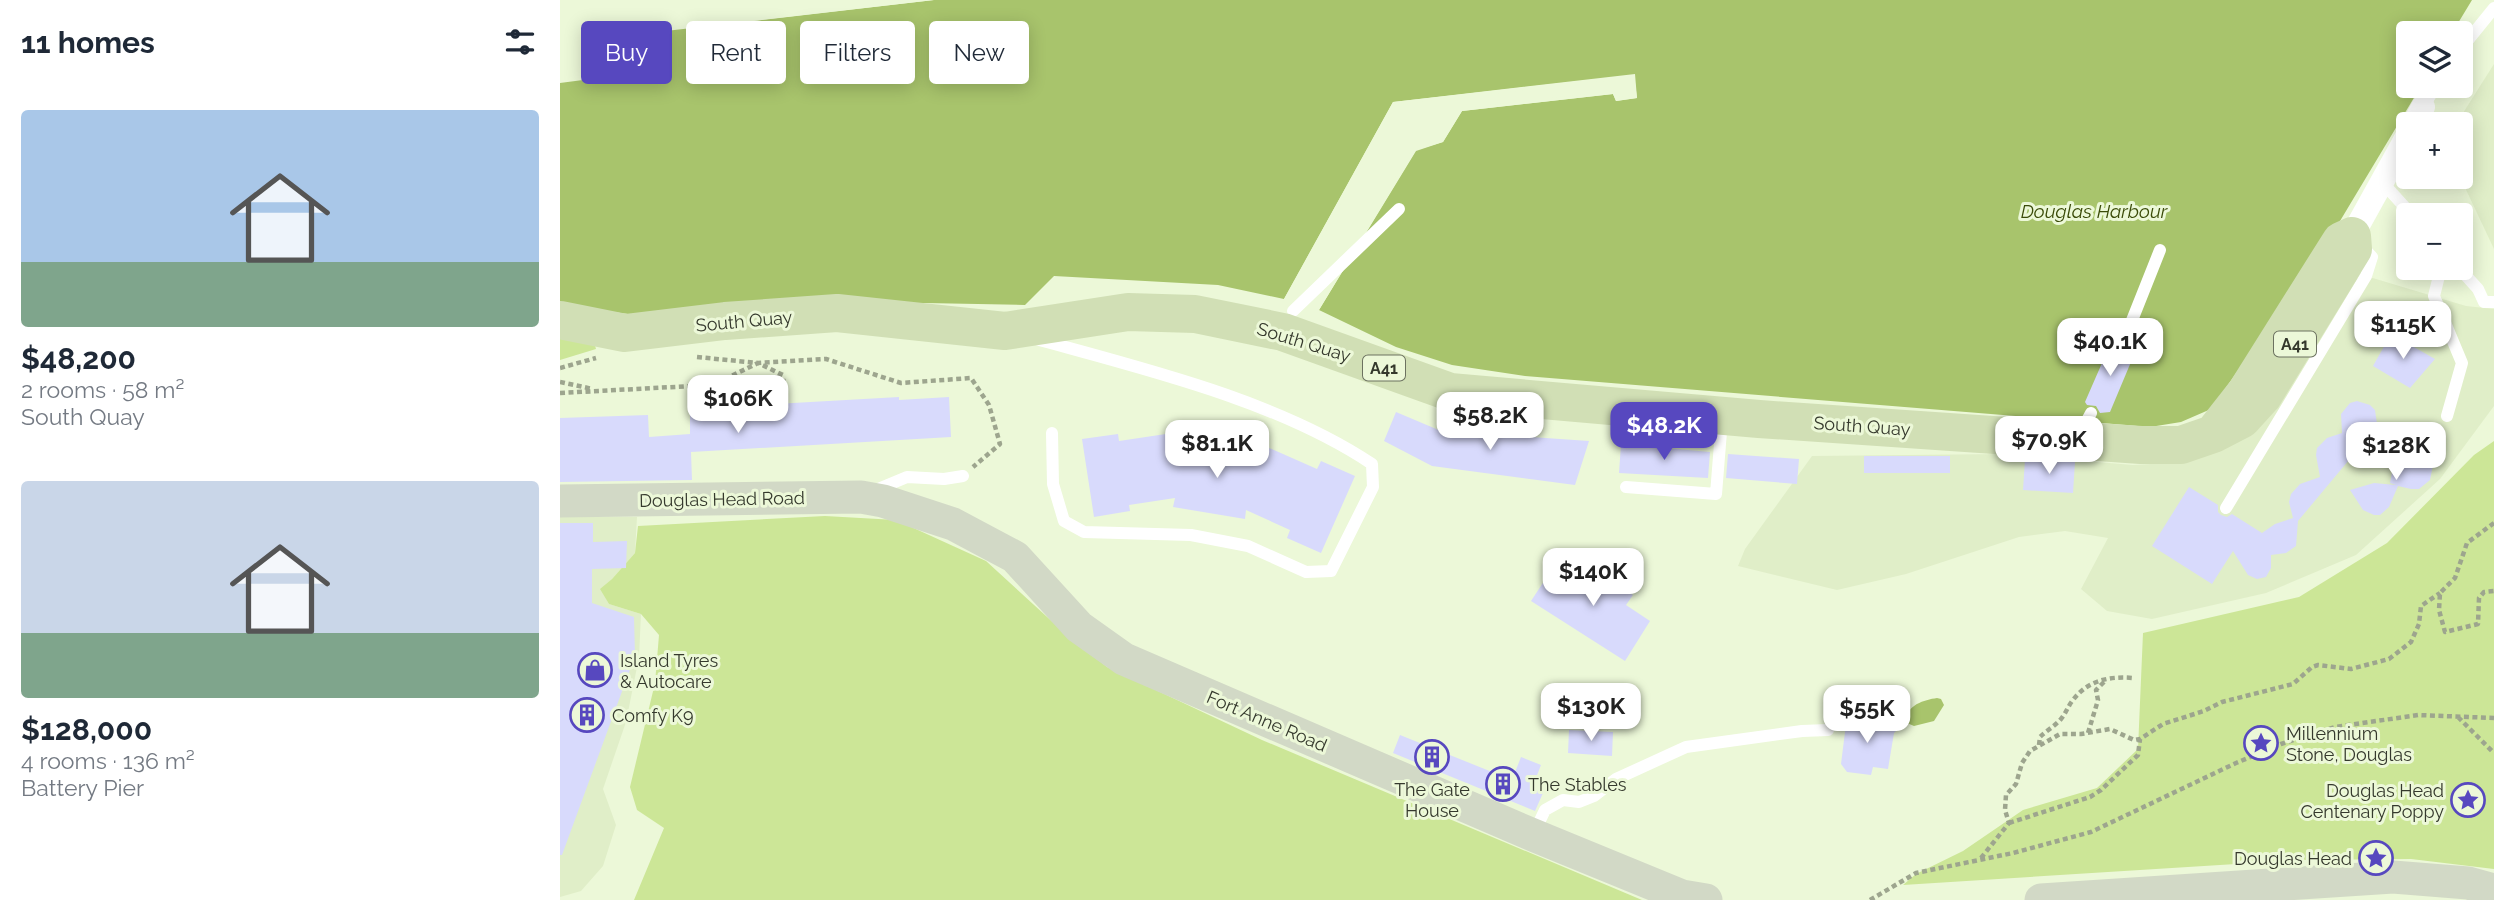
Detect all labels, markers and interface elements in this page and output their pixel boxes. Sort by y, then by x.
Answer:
chip: Buy [581,21,672,84]
chip: Rent [686,21,786,84]
chip: Filters [800,21,915,84]
chip: New [929,21,1029,84]
map controls [2396,21,2473,280]
button: layers [2396,21,2473,98]
icon: filters [501,23,539,61]
text: 11 homes [21,25,155,60]
button: + [2396,112,2473,189]
icon: home [217,155,343,281]
water label: Douglas Harbour [2021,200,2169,222]
button: − [2396,203,2473,280]
pin: $115K [2354,302,2452,361]
street label: South Quay [695,306,793,336]
text: $115K [2370,310,2436,337]
street label: South Quay [1255,318,1354,366]
pin: $40.1K [2053,318,2167,378]
text: $40.1K [2073,327,2147,354]
road number: A41 [2274,332,2316,356]
text: $48,200 [21,341,136,376]
road number: A41 [1363,356,1405,380]
text: 2 rooms · 58 m² [21,376,184,403]
pin: $106K [689,376,787,435]
text: $106K [703,384,773,411]
pin: $58.2K [1433,392,1547,452]
text: $58.2K [1453,401,1527,428]
pin: $48.2K [1607,402,1721,462]
text: South Quay [21,403,145,430]
text: $48.2K [1626,411,1702,438]
street label: South Quay [1813,412,1911,440]
pin: $70.9K [1992,416,2106,476]
pin: $81.1K [1160,420,1274,480]
pin: $128K [2347,422,2445,482]
text: $70.9K [2011,425,2087,452]
text: $81.1K [1181,429,1253,456]
text: $128K [2362,431,2430,458]
street label: Douglas Head Road [639,487,805,511]
icon: home [217,526,343,652]
pin: $140K [1544,548,1642,608]
text: $140K [1559,557,1627,584]
place label: Island Tyres & Autocare [620,650,718,692]
shop icon: Island Tyres & Autocare [576,651,614,689]
pin: $130K [1542,684,1640,743]
street label: Fort Anne Road [1204,686,1330,756]
pin: $55K [1826,686,1908,745]
text: $130K [1557,692,1625,719]
text: $55K [1839,694,1895,721]
building icon: Comfy K9 [568,696,606,734]
place label: Comfy K9 [612,705,693,726]
text: $128,000 [21,712,152,747]
place label: Millennium Stone, Douglas [2286,723,2412,765]
place icon: Millennium Stone, Douglas [2242,724,2280,762]
building icon: The Gate House [1413,738,1451,776]
text: 4 rooms · 136 m² [21,747,195,774]
building icon: The Stables [1484,765,1522,803]
text: Battery Pier [21,774,144,801]
place label: The Stables [1528,774,1627,795]
place label: The Gate House [1394,779,1470,821]
place label: Douglas Head Centenary Poppy [2300,780,2444,822]
place icon: Douglas Head Centenary Poppy [2449,781,2487,819]
place icon: Douglas Head [2357,839,2395,877]
place label: Douglas Head [2234,848,2352,869]

